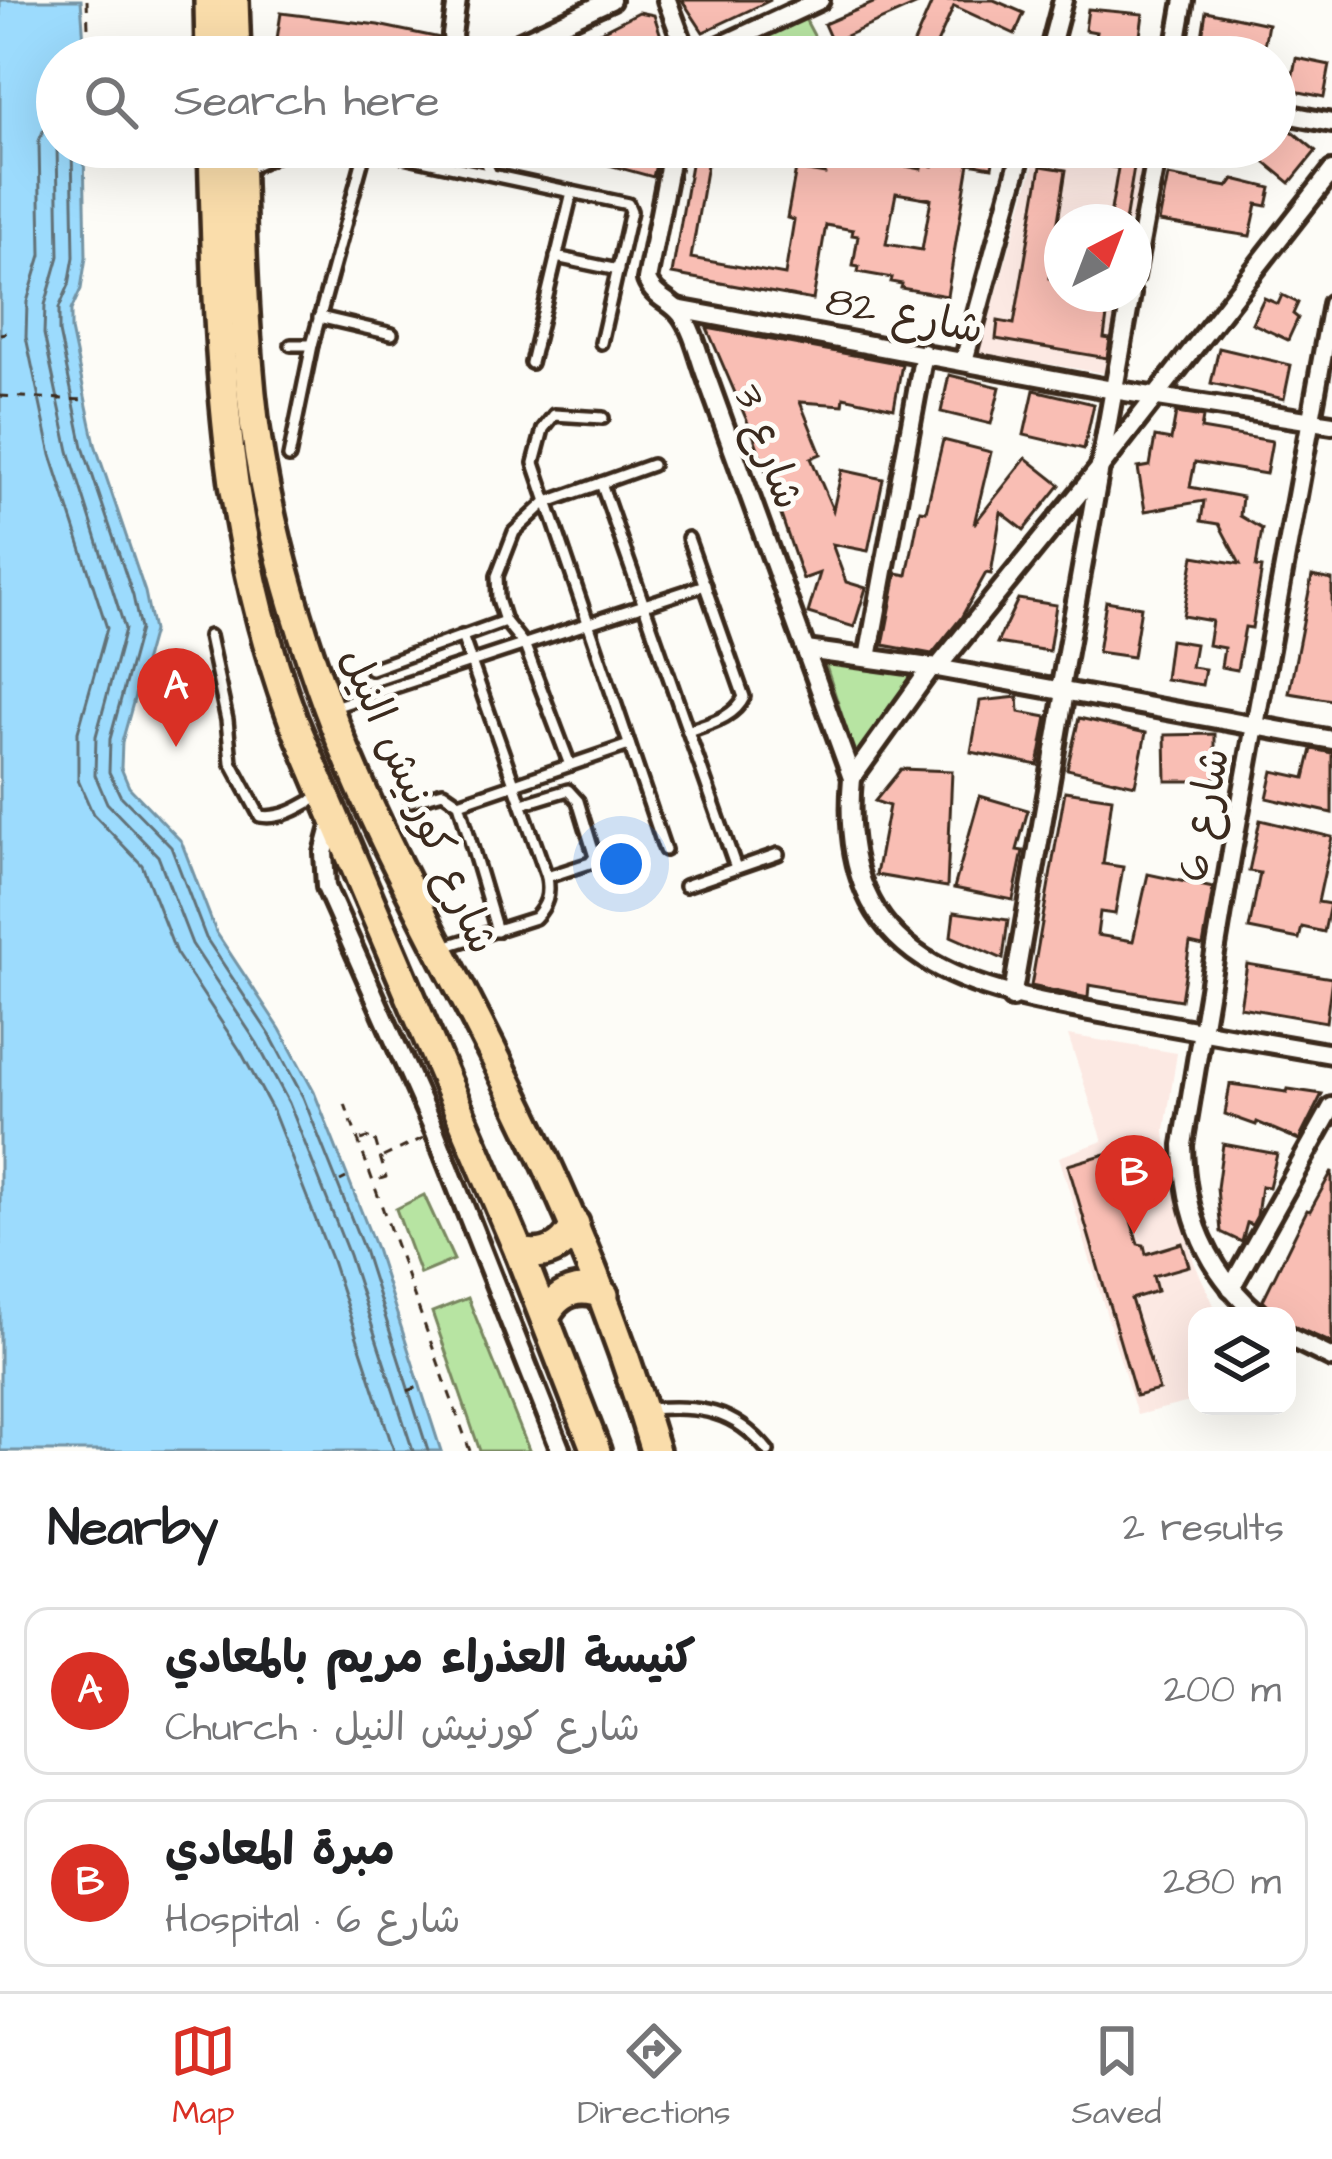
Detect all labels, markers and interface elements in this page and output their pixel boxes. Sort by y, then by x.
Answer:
search box [36,36,1296,168]
icon: search [78,69,144,135]
text: Search here [174,71,440,133]
north arrow [1044,204,1152,312]
street label: شارع 82 [821,272,988,360]
street label: شارع 3 [718,376,817,518]
street label: شارع كورنيش النيل [324,639,511,964]
pin: A [137,648,215,747]
street label: شارع 6 [1165,743,1245,886]
your location [591,834,651,894]
pin: B [1095,1135,1173,1234]
map controls [1188,1307,1296,1415]
button: layers [1188,1307,1296,1415]
text: Nearby [48,1494,218,1565]
text: 2 results [1123,1502,1284,1556]
text: كنيسة العذراء مريم بالمعادي [165,1628,695,1690]
text: A [78,1664,102,1718]
text: 200 m [1164,1664,1281,1718]
text: Church · شارع كورنيش النيل [165,1702,640,1756]
text: مبرة المعادي [165,1820,395,1882]
text: B [76,1856,104,1910]
text: 280 m [1163,1856,1281,1910]
text: Hospital · شارع 6 [165,1894,461,1948]
tab: Map [170,2018,236,2136]
tab: Directions [577,2018,731,2136]
tab: Saved [1072,2018,1162,2136]

